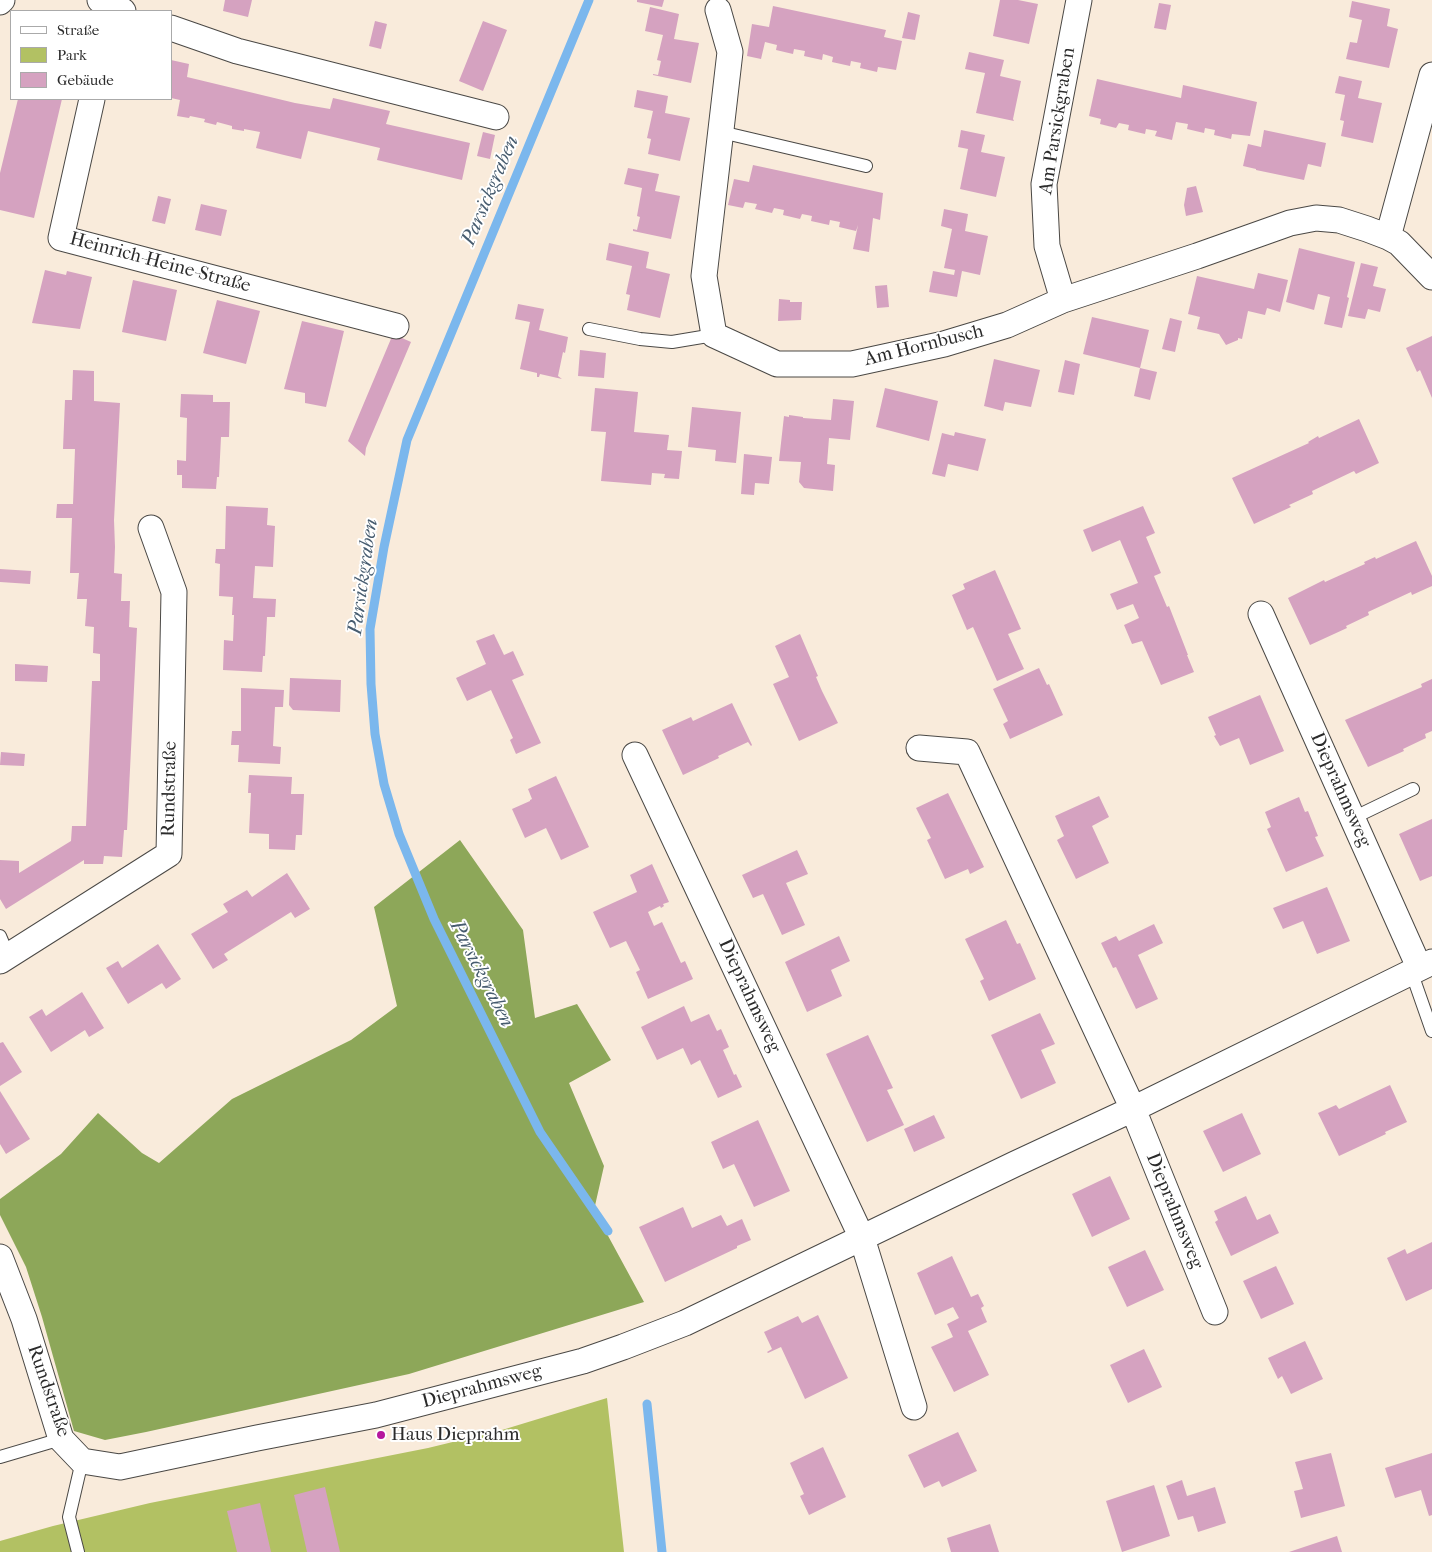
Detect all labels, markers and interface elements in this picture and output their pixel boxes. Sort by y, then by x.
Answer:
legend [10,10,172,100]
text: Straße [57,21,99,39]
text: Park [57,46,87,64]
street label: Am Parsickgraben [1035,46,1081,196]
text: Gebäude [57,71,114,89]
water label: Parsickgraben [457,132,525,250]
street label: Heinrich-Heine-Straße [67,228,253,298]
street label: Am Hornbusch [862,320,986,372]
water label: Parsickgraben [344,517,384,637]
street label: Dieprahmsweg [1305,729,1375,851]
street label: Rundstraße [158,741,182,837]
water label: Parsickgraben [444,916,518,1032]
street label: Dieprahmsweg [713,935,785,1057]
street label: Dieprahmsweg [1140,1150,1208,1272]
street label: Rundstraße [22,1342,74,1440]
street label: Dieprahmsweg [420,1360,544,1414]
place label: Haus Dieprahm [391,1424,519,1446]
marker: Haus Dieprahm [375,1429,387,1441]

